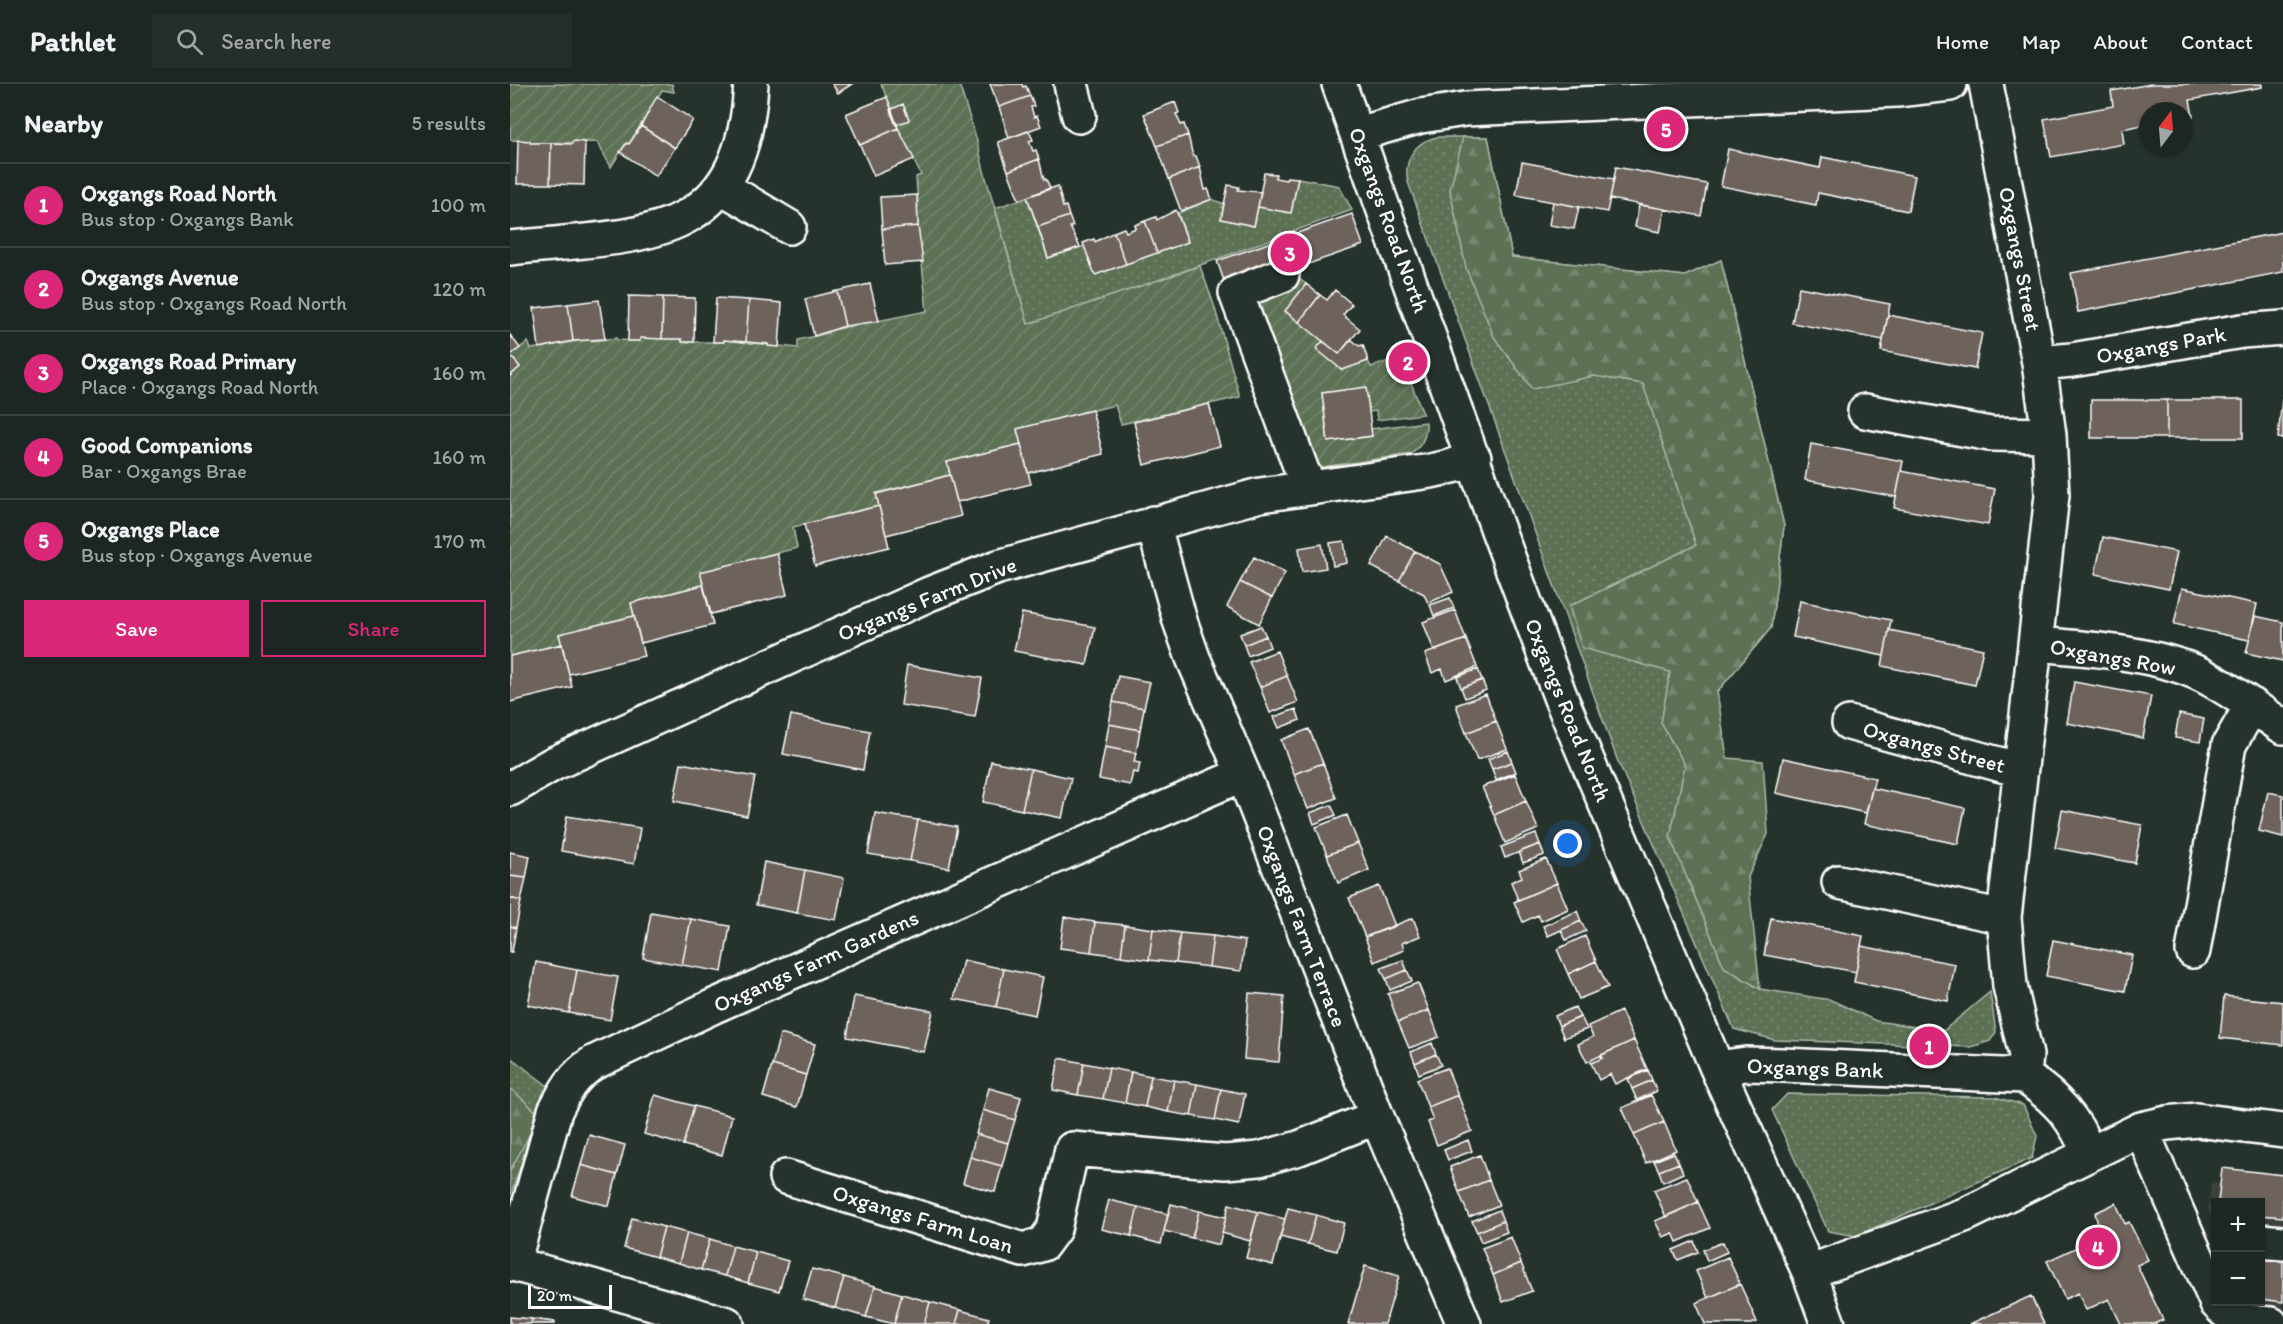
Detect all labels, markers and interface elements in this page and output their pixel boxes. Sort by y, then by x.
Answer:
search box [152,14,572,68]
text: Pathlet [30,24,116,58]
icon: search [173,25,206,58]
text: Search here [221,28,331,55]
text: Home [1936,29,1989,54]
text: Map [2022,29,2061,54]
text: About [2094,29,2148,54]
text: Contact [2181,29,2253,54]
north arrow [2139,102,2193,156]
pin: 5 [1646,106,1686,152]
text: Nearby [24,107,103,139]
text: 5 results [412,111,486,135]
street label: Oxgangs Road North [1343,124,1435,317]
text: Oxgangs Road North [81,180,276,207]
street label: Oxgangs Street [1993,185,2047,333]
text: 1 [39,193,48,217]
text: 100 m [431,193,486,217]
text: Bus stop · Oxgangs Bank [81,207,294,231]
pin: 3 [1270,230,1310,276]
text: Oxgangs Avenue [81,264,239,291]
text: 2 [38,277,49,301]
text: 120 m [433,277,486,301]
text: Bus stop · Oxgangs Road North [81,291,347,315]
street label: Oxgangs Park [2094,320,2229,370]
pin: 2 [1388,340,1428,384]
text: Oxgangs Road Primary [81,348,296,375]
text: 3 [38,361,49,385]
text: 160 m [433,361,486,385]
text: Place · Oxgangs Road North [81,375,319,399]
text: Good Companions [81,432,253,459]
text: 4 [37,445,50,469]
text: 160 m [433,445,486,469]
text: Bar · Oxgangs Brae [81,459,247,483]
text: Oxgangs Place [81,516,220,543]
text: 5 [38,529,49,553]
text: 170 m [433,529,486,553]
text: Bus stop · Oxgangs Avenue [81,543,313,567]
street label: Oxgangs Farm Drive [834,551,1020,647]
button: Save [24,600,249,657]
button: Share [261,600,486,657]
street label: Oxgangs Road North [1519,614,1617,806]
street label: Oxgangs Row [2048,633,2178,681]
street label: Oxgangs Street [1860,715,2008,779]
street label: Oxgangs Farm Terrace [1251,821,1353,1031]
your location [1553,829,1582,858]
street label: Oxgangs Farm Gardens [709,904,923,1018]
pin: 1 [1910,1024,1948,1068]
street label: Oxgangs Bank [1746,1052,1884,1084]
street label: Oxgangs Farm Loan [829,1179,1017,1259]
map controls [2211,1198,2265,1306]
button: + [2211,1198,2265,1252]
pin: 4 [2078,1224,2118,1270]
button: − [2211,1252,2265,1306]
scale bar [528,1282,612,1310]
text: 20 m [537,1286,572,1305]

